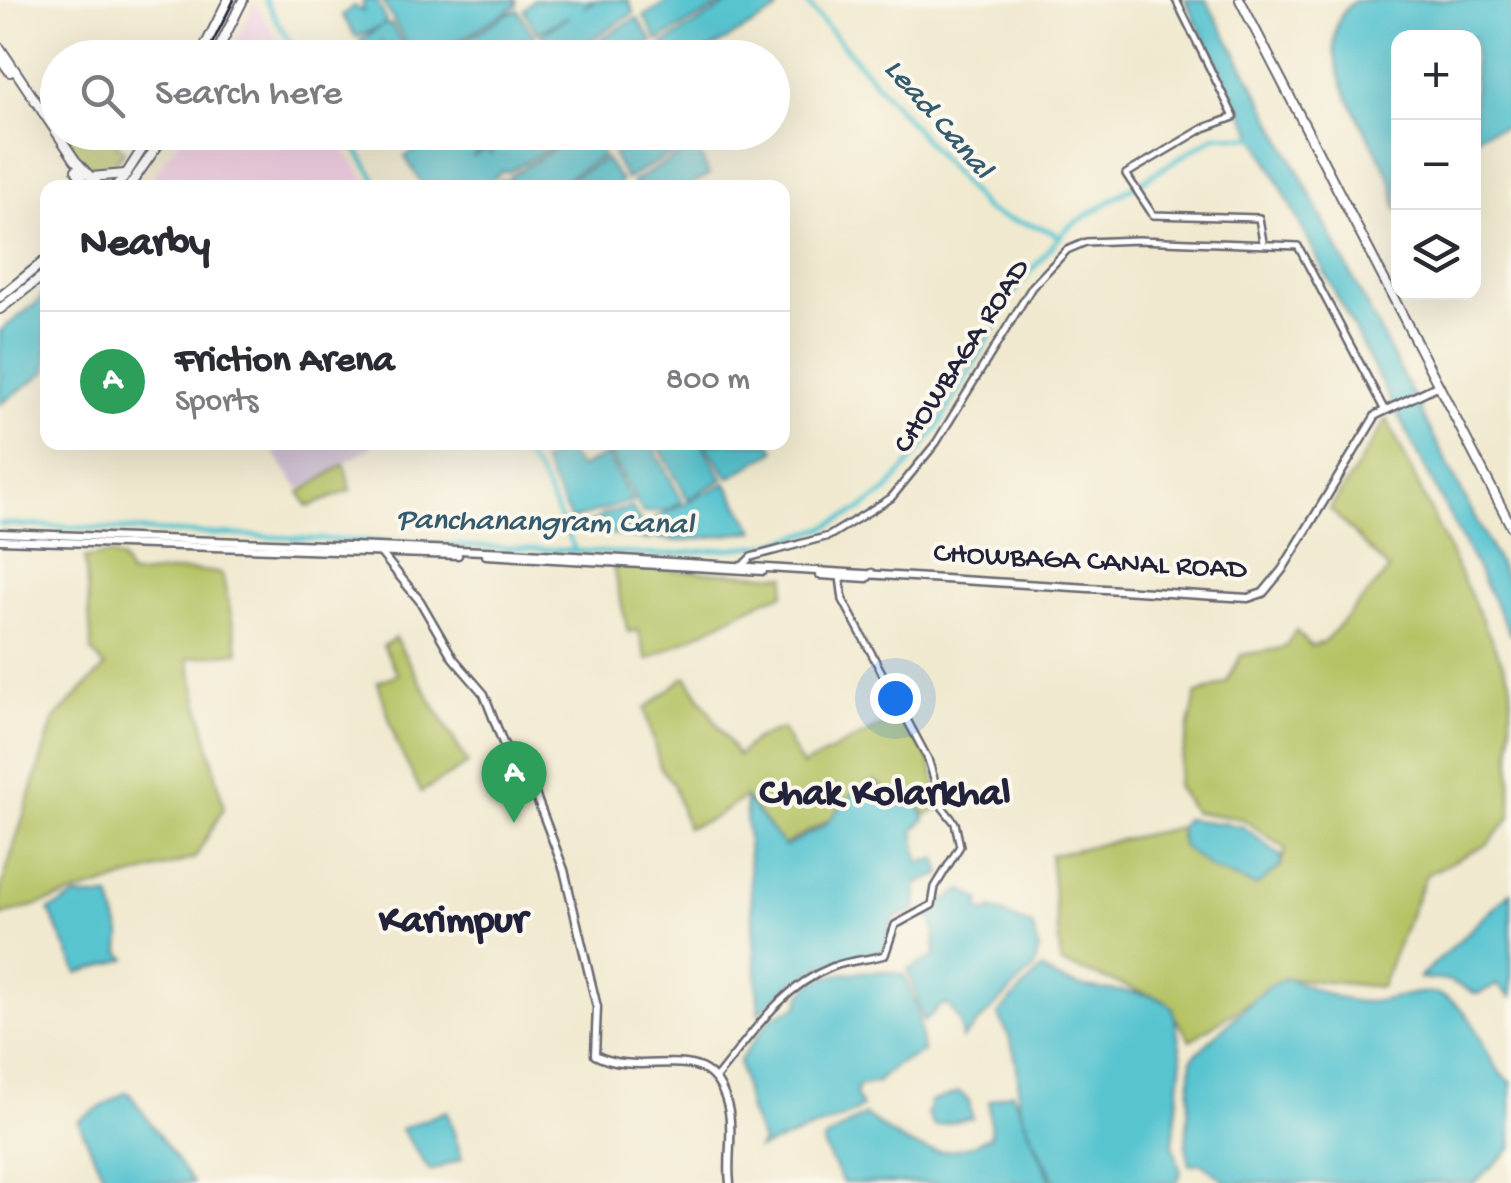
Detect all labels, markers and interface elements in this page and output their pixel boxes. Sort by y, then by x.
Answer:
map controls [1391,30,1481,300]
button: + [1391,30,1481,120]
search box [40,40,790,150]
water label: Lead Canal [874,52,1001,190]
icon: search [75,68,130,123]
text: Search here [155,73,342,117]
button: − [1391,120,1481,210]
button: layers [1391,210,1481,300]
text: Nearby [80,221,210,270]
street label: CHOWBAGA ROAD [887,253,1039,461]
text: Friction Arena [175,340,394,384]
text: A [103,362,122,400]
text: 800 m [666,362,750,400]
text: Sports [175,384,258,422]
water label: Panchanangram Canal [396,502,696,546]
street label: CHOWBAGA CANAL ROAD [932,537,1248,589]
your location [870,673,921,724]
pin: A [482,740,546,823]
district label: Chak Kolarkhal [760,772,1010,819]
district label: Karimpur [378,899,531,946]

